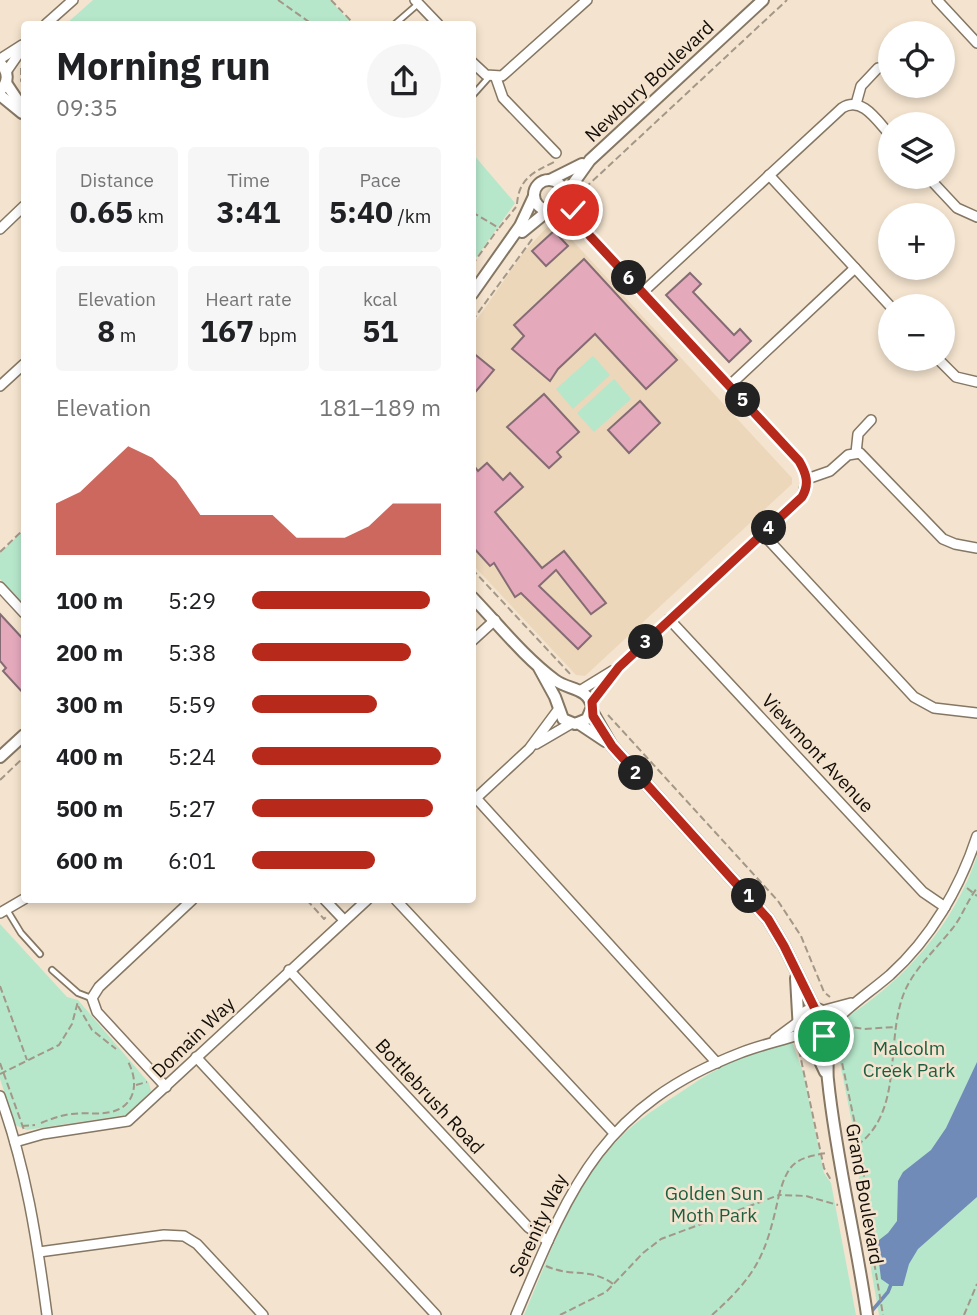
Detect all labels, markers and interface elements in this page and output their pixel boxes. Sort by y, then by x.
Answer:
street label: Newbury Boulevard [579,15,719,147]
map controls [878,21,955,371]
button: locate [878,21,955,98]
text: Morning run [56,41,271,90]
button: share [367,44,441,118]
text: 09:35 [56,92,118,122]
button: layers [878,112,955,189]
text: Distance [80,168,154,192]
text: Time [227,168,270,192]
text: Pace [359,168,401,192]
pin [543,180,603,240]
icon: check [554,191,592,229]
text: 0.65 [70,192,133,231]
text: 3:41 [217,192,280,231]
text: 5:40 [329,192,393,231]
button: + [878,203,955,280]
text: km [133,204,164,228]
text: /km [393,204,431,228]
pin: 6 [612,260,646,296]
text: 6 [623,265,634,289]
text: Elevation [77,287,156,311]
text: Heart rate [205,287,292,311]
text: kcal [363,287,397,311]
button: − [878,294,955,371]
text: 8 [97,311,115,350]
text: 167 [200,311,254,350]
text: 51 [362,311,398,350]
text: m [115,323,136,347]
text: bpm [254,323,297,347]
pin: 5 [726,382,760,418]
text: 5 [737,387,748,411]
text: Elevation [56,392,151,422]
text: 181–189 m [319,392,441,422]
pin: 4 [752,510,786,546]
text: 4 [763,515,774,539]
text: 100 m [56,585,123,615]
text: 5:29 [168,585,216,615]
pin: 3 [628,624,664,660]
text: 3 [640,629,651,653]
text: 200 m [56,637,123,667]
text: 5:38 [168,637,216,667]
text: 300 m [56,689,123,719]
text: 5:59 [168,689,216,719]
street label: Viewmont Avenue [757,689,879,817]
text: 400 m [56,741,123,771]
text: 5:24 [168,741,216,771]
pin: 2 [618,756,654,790]
text: 2 [630,760,641,784]
text: 500 m [56,793,123,823]
text: 5:27 [168,793,216,823]
text: 600 m [56,845,123,875]
text: 6:01 [168,845,216,875]
pin: 1 [732,878,766,914]
text: 1 [743,883,754,907]
street label: Domain Way [146,991,240,1083]
pin [794,1006,854,1066]
icon: arrive [805,1017,843,1055]
street label: Bottlebrush Road [370,1033,490,1159]
park label: Malcolm Creek Park [863,1036,955,1082]
street label: Grand Boulevard [841,1121,889,1267]
street label: Serenity Way [504,1169,573,1280]
park label: Golden Sun Moth Park [665,1181,763,1227]

